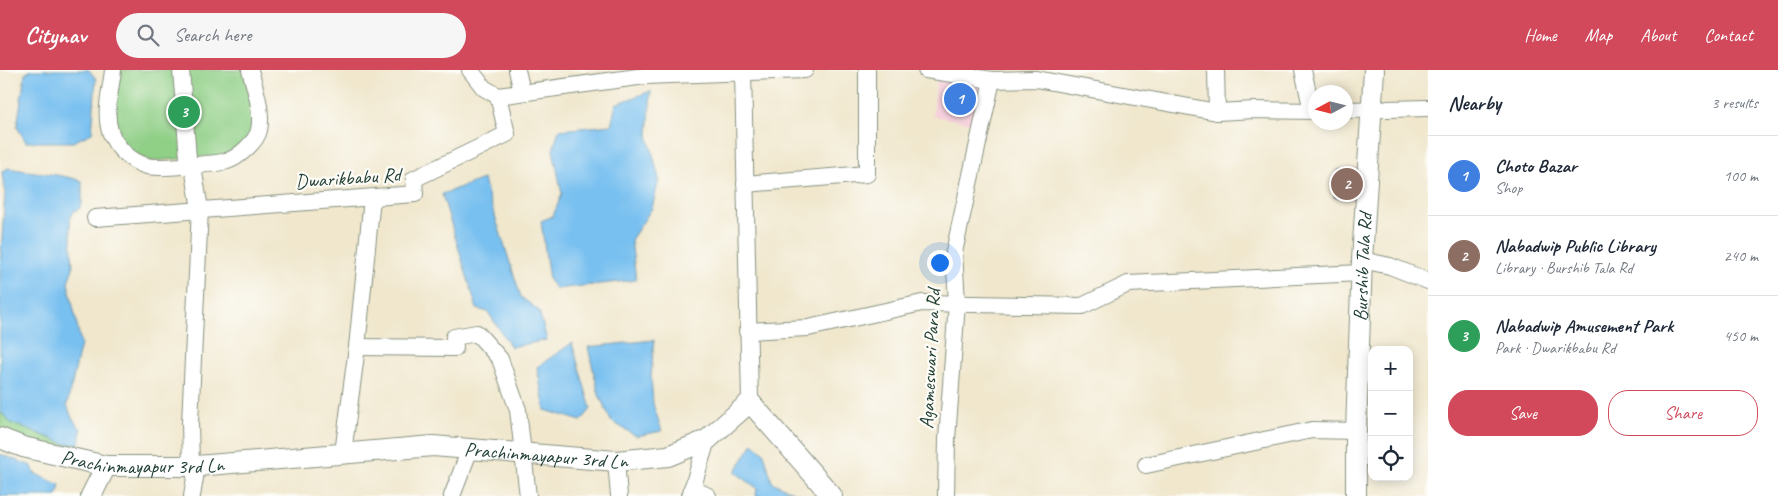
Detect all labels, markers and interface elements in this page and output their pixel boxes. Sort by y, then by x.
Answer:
search box [116,13,466,58]
text: Citynav [25,20,86,50]
icon: search [134,21,162,49]
text: Search here [174,23,251,47]
text: Home [1524,24,1557,46]
text: Map [1585,24,1612,46]
text: About [1640,24,1676,46]
text: Contact [1704,24,1753,46]
pin: 1 [944,80,976,118]
north arrow [1308,85,1353,130]
text: Nearby [1448,90,1501,116]
pin: 3 [168,93,200,131]
text: 3 results [1711,93,1758,113]
text: Choto Bazar [1495,154,1577,178]
street label: Dwarikbabu Rd [294,162,405,194]
pin: 2 [1331,165,1363,203]
text: 1 [1460,166,1468,186]
text: 100 m [1724,166,1758,186]
text: Shop [1495,178,1522,198]
street label: Burshib Tala Rd [1347,209,1378,322]
text: Nabadwip Public Library [1495,234,1656,258]
text: 2 [1460,246,1468,266]
text: 240 m [1724,246,1758,266]
your location [927,250,953,276]
text: Library · Burshib Tala Rd [1495,258,1633,278]
street label: Agameswari Para Rd [914,285,946,430]
text: Nabadwip Amusement Park [1495,314,1673,338]
text: 3 [1460,326,1468,346]
text: 450 m [1724,326,1758,346]
text: Park · Dwarikbabu Rd [1495,338,1616,358]
map controls [1368,346,1413,481]
button: + [1368,346,1413,391]
button: Save [1448,390,1598,436]
button: Share [1608,390,1758,436]
button: − [1368,391,1413,436]
street label: Prachinmayapur 3rd Ln [463,436,630,474]
button: locate [1368,436,1413,481]
street label: Prachinmayapur 3rd Ln [59,444,226,479]

